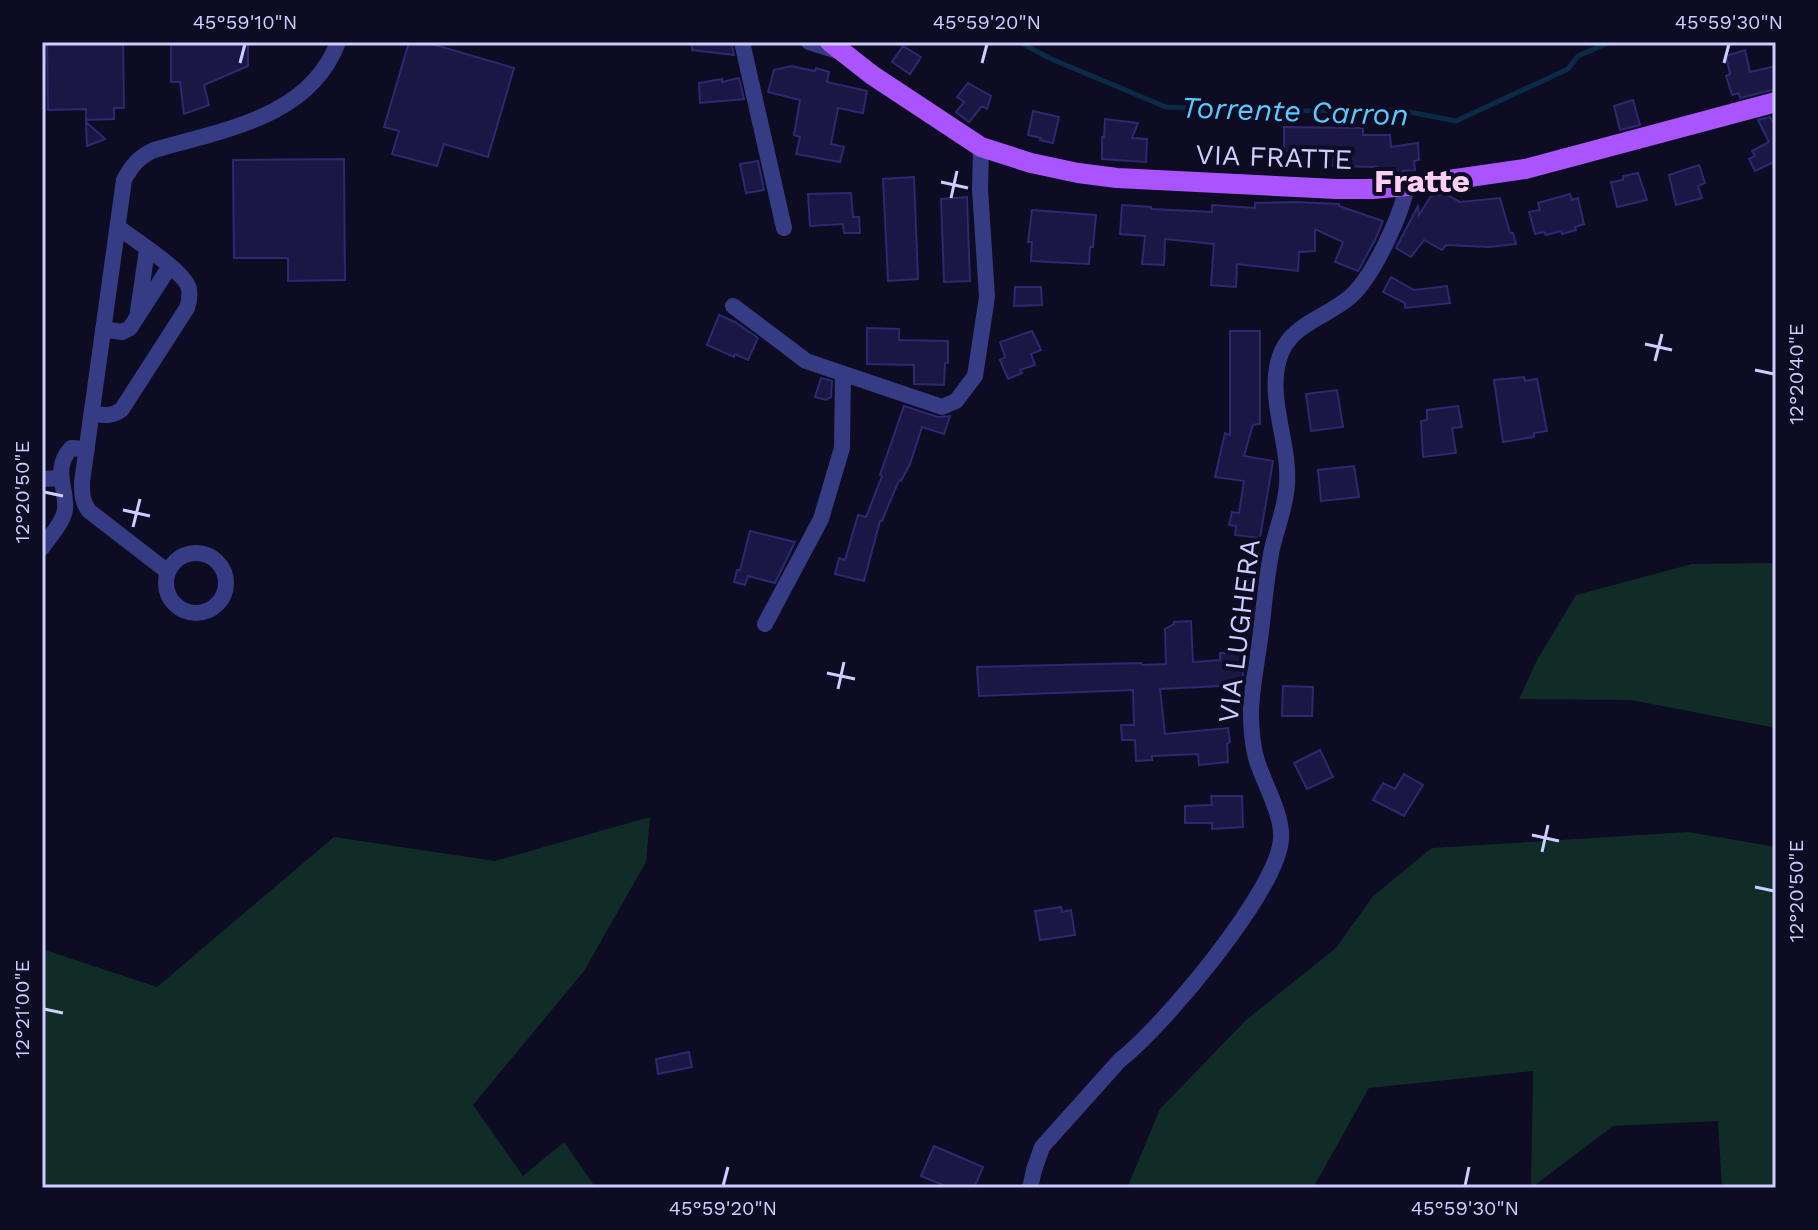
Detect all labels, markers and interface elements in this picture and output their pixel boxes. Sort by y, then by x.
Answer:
text: 45°59'10"N [193,10,297,34]
text: 45°59'20"N [933,10,1041,34]
text: 45°59'30"N [1675,10,1783,34]
water label: Torrente Carron [1181,90,1409,132]
street label: VIA FRATTE [1195,138,1353,176]
district label: Fratte [1374,162,1470,200]
text: 12°20'40"E [1784,323,1808,425]
text: 12°20'50"E [10,441,34,543]
street label: VIA LUGHERA [1211,537,1267,725]
text: 12°20'50"E [1784,840,1808,942]
text: 12°21'00"E [10,960,34,1058]
text: 45°59'20"N [669,1196,777,1220]
text: 45°59'30"N [1411,1196,1519,1220]

